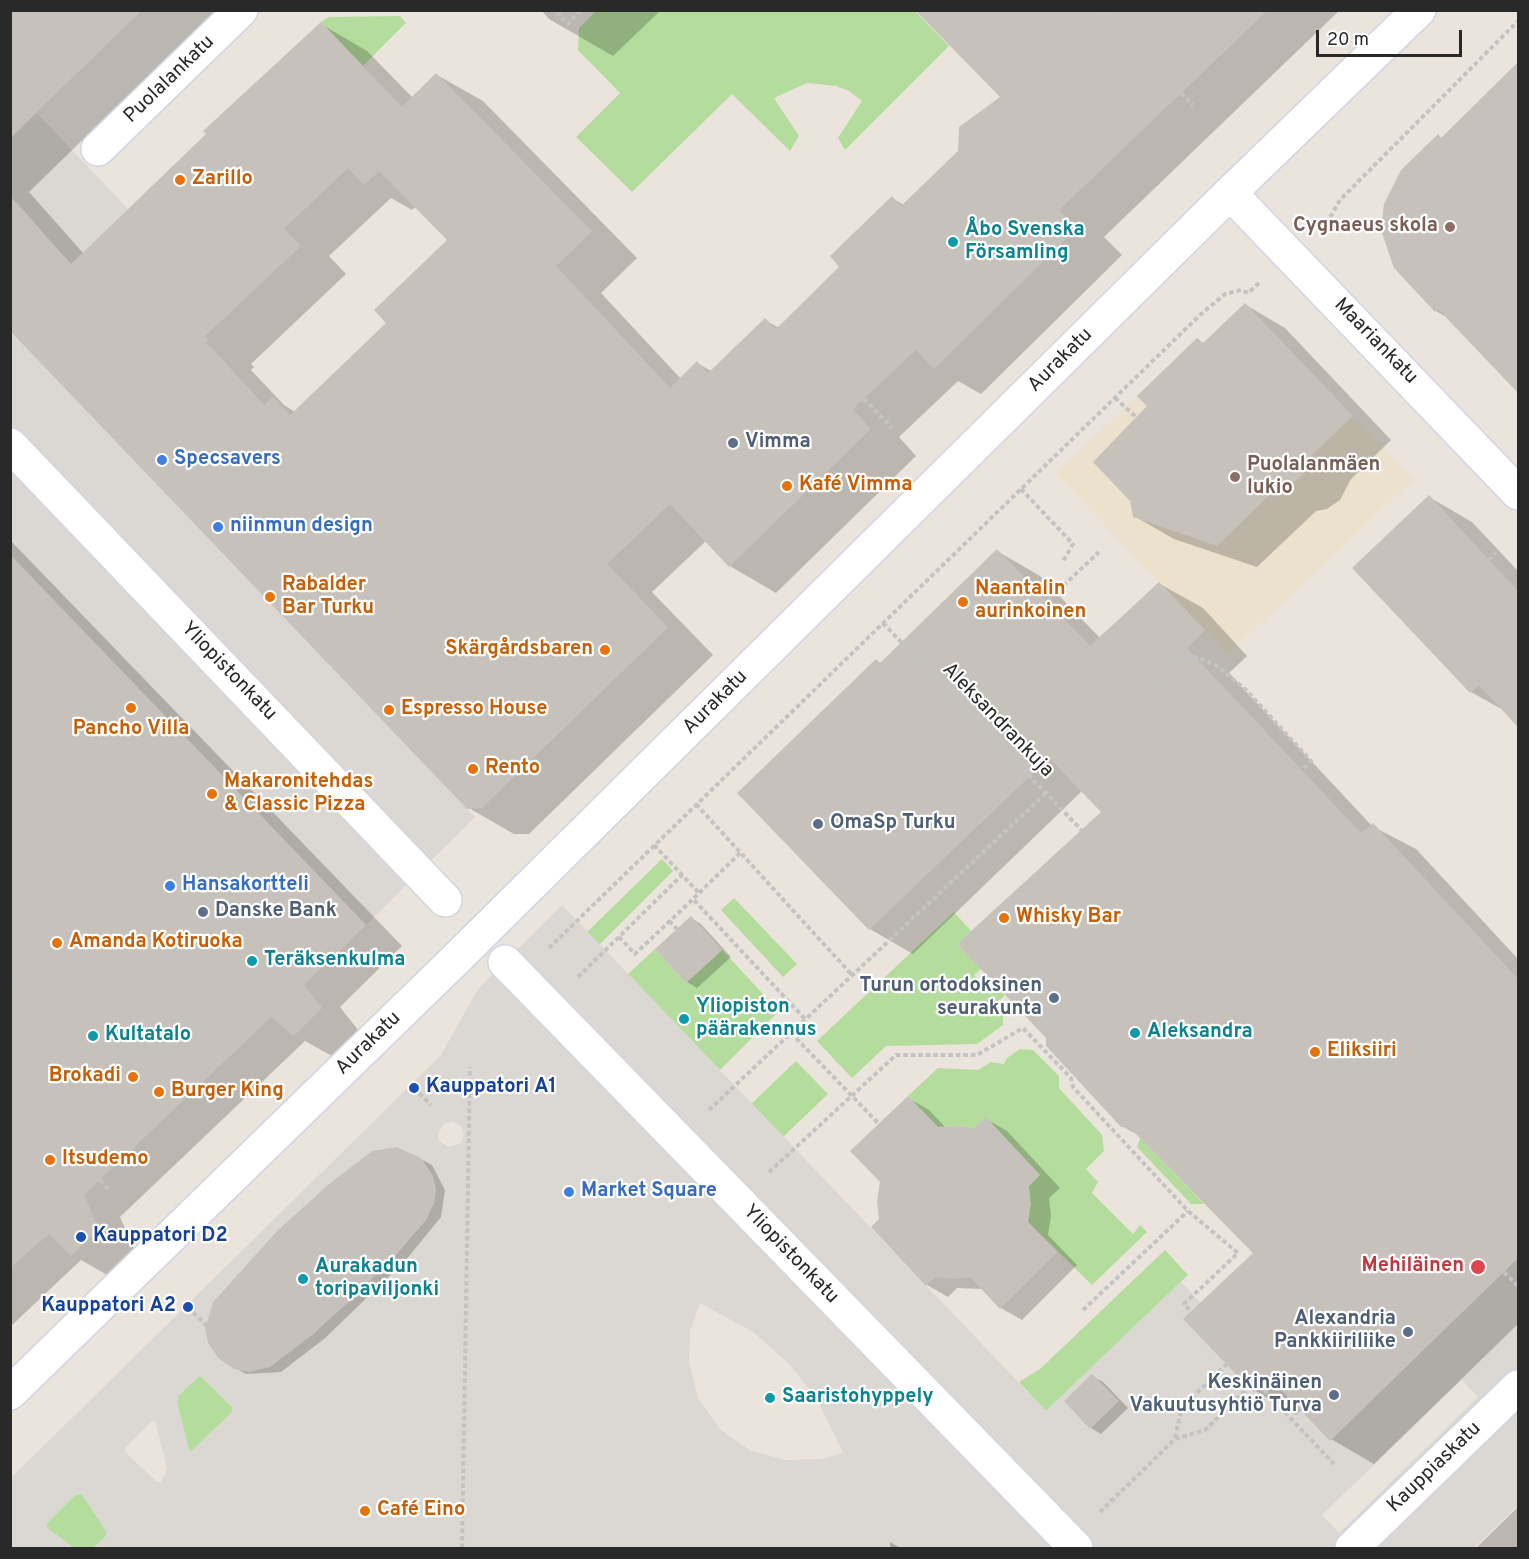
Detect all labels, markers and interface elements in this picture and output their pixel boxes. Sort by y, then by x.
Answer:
scale bar [1319,18,1464,56]
text: 20 m [1327,29,1369,52]
street label: Puolalankatu [120,31,220,129]
place label: Zarillo [192,168,253,192]
marker: Zarillo [173,173,187,187]
place label: Cygnaeus skola [1293,215,1438,239]
place label: Åbo Svenska Församling [965,219,1085,266]
marker: Cygnaeus skola [1443,220,1457,234]
marker: Åbo Svenska Församling [946,235,960,249]
street label: Maariankatu [1328,294,1422,390]
street label: Aurakatu [1024,324,1098,398]
place label: Vimma [745,431,811,455]
marker: Vimma [726,436,740,450]
place label: Specsavers [174,448,281,472]
marker: Specsavers [155,453,169,467]
place label: Puolalanmäen lukio [1247,454,1380,501]
marker: Puolalanmäen lukio [1228,470,1242,484]
place label: Kafé Vimma [799,474,912,498]
marker: Kafé Vimma [780,479,794,493]
place label: niinmun design [230,515,373,539]
marker: niinmun design [211,520,225,534]
place label: Rabalder Bar Turku [282,574,374,621]
place label: Naantalin aurinkoinen [975,578,1086,625]
marker: Rabalder Bar Turku [263,590,277,604]
marker: Naantalin aurinkoinen [956,595,970,609]
street label: Yliopistonkatu [175,618,281,726]
place label: Skärgårdsbaren [445,638,593,662]
marker: Skärgårdsbaren [598,643,612,657]
street label: Aleksandrankuja [936,659,1058,783]
street label: Aurakatu [679,666,753,740]
place label: Espresso House [401,698,547,722]
marker: Pancho Villa [124,701,138,715]
marker: Espresso House [382,703,396,717]
place label: Pancho Villa [73,718,189,742]
place label: Rento [485,757,540,781]
marker: Rento [466,762,480,776]
place label: Makaronitehdas & Classic Pizza [224,771,373,818]
marker: Makaronitehdas & Classic Pizza [205,787,219,801]
place label: OmaSp Turku [830,812,955,836]
marker: OmaSp Turku [811,817,825,831]
place label: Hansakortteli [182,874,309,898]
marker: Hansakortteli [163,879,177,893]
place label: Danske Bank [215,900,337,924]
marker: Danske Bank [196,905,210,919]
place label: Whisky Bar [1016,906,1121,930]
marker: Whisky Bar [997,911,1011,925]
place label: Amanda Kotiruoka [69,931,243,955]
marker: Amanda Kotiruoka [50,936,64,950]
place label: Teräksenkulma [264,949,405,973]
marker: Teräksenkulma [245,954,259,968]
place label: Turun ortodoksinen seurakunta [860,975,1042,1022]
marker: Turun ortodoksinen seurakunta [1047,991,1061,1005]
place label: Yliopiston päärakennus [696,996,816,1043]
street label: Aurakatu [331,1007,407,1081]
marker: Yliopiston päärakennus [677,1012,691,1026]
place label: Aleksandra [1147,1021,1253,1045]
place label: Kultatalo [105,1024,191,1048]
marker: Aleksandra [1128,1026,1142,1040]
marker: Kultatalo [86,1029,100,1043]
place label: Eliksiiri [1327,1040,1397,1064]
marker: Eliksiiri [1308,1045,1322,1059]
place label: Brokadi [49,1065,121,1089]
marker: Brokadi [126,1070,140,1084]
place label: Kauppatori A1 [426,1076,556,1100]
place label: Burger King [171,1080,284,1104]
marker: Kauppatori A1 [407,1081,421,1095]
marker: Burger King [152,1085,166,1099]
place label: Itsudemo [62,1148,149,1172]
marker: Itsudemo [43,1153,57,1167]
place label: Market Square [581,1180,717,1204]
marker: Market Square [562,1185,576,1199]
street label: Yliopistonkatu [737,1201,843,1309]
place label: Kauppatori D2 [93,1225,228,1249]
marker: Kauppatori D2 [74,1230,88,1244]
place label: Mehiläinen [1362,1255,1464,1279]
place label: Aurakadun toripaviljonki [315,1256,439,1303]
marker: Mehiläinen [1469,1258,1487,1276]
marker: Aurakadun toripaviljonki [296,1272,310,1286]
place label: Kauppatori A2 [41,1295,176,1319]
marker: Kauppatori A2 [181,1300,195,1314]
place label: Alexandria Pankkiiriliike [1274,1308,1396,1355]
marker: Alexandria Pankkiiriliike [1401,1325,1415,1339]
place label: Keskinäinen Vakuutusyhtiö Turva [1130,1372,1322,1419]
place label: Saaristohyppely [782,1386,934,1410]
marker: Keskinäinen Vakuutusyhtiö Turva [1327,1388,1341,1402]
marker: Saaristohyppely [763,1391,777,1405]
street label: Kauppiaskatu [1383,1417,1487,1519]
place label: Café Eino [377,1499,465,1523]
marker: Café Eino [358,1504,372,1518]

